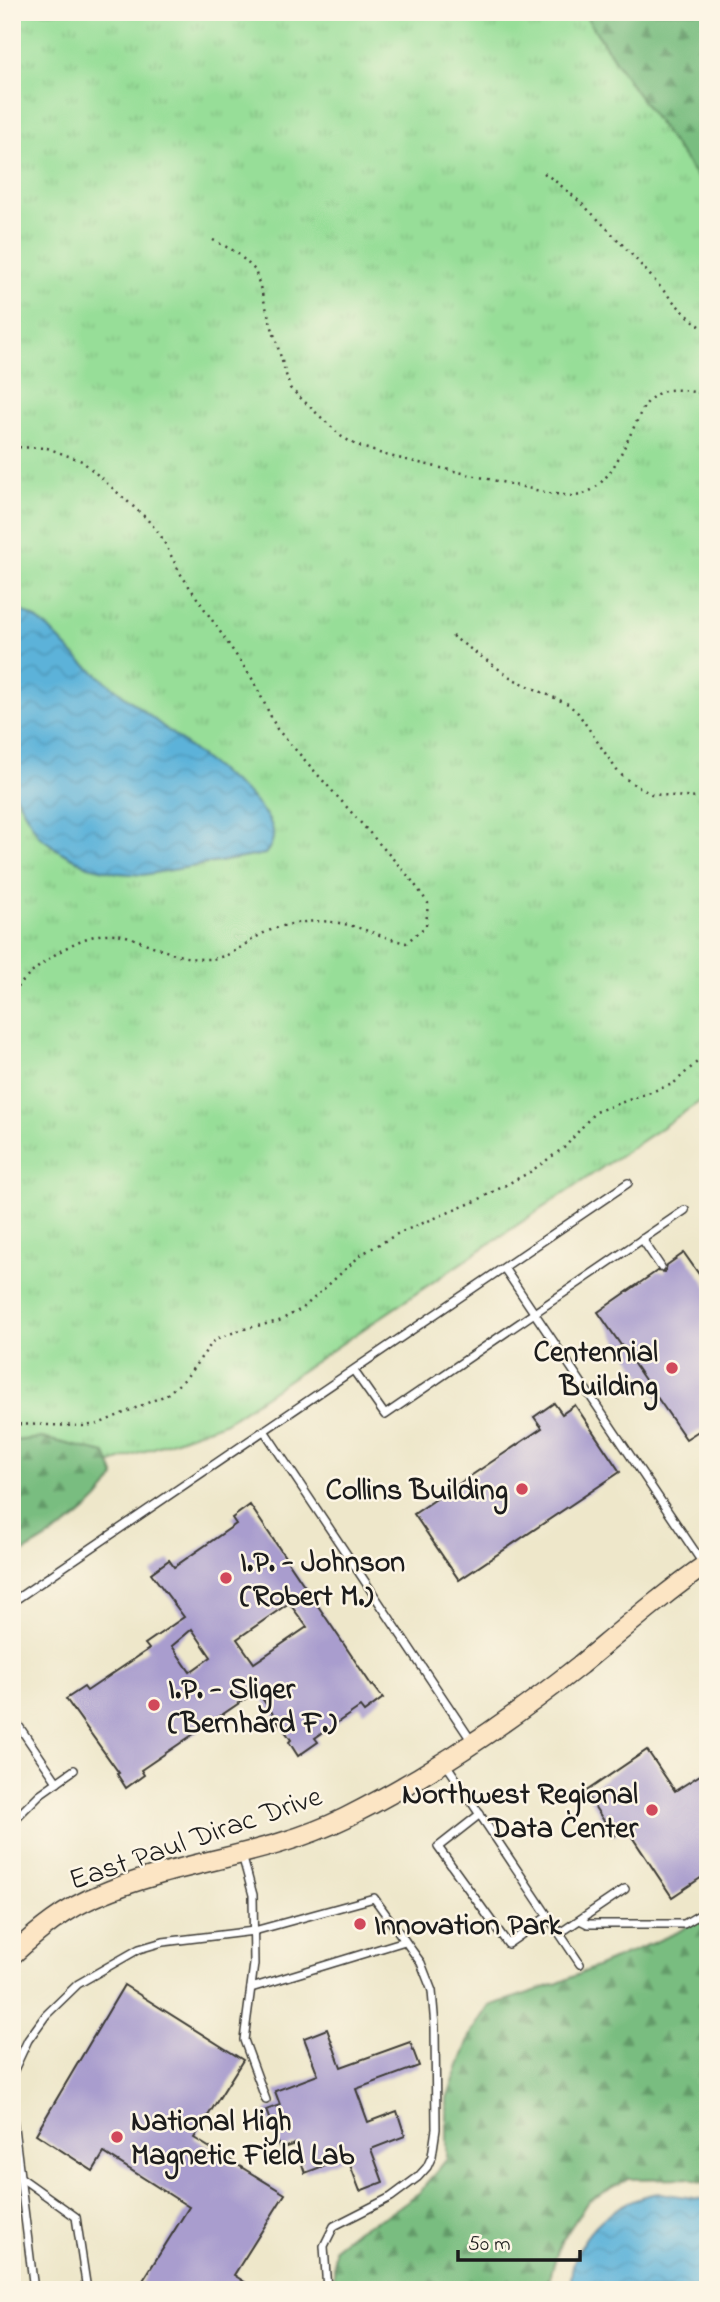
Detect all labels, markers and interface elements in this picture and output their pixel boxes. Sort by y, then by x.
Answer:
place label: Centennial Building [534,1332,658,1411]
marker: Centennial Building [664,1360,680,1376]
place label: Collins Building [326,1470,508,1515]
marker: Collins Building [514,1481,530,1497]
place label: I.P. - Johnson (Robert M.) [240,1542,405,1620]
marker: I.P. - Johnson (Robert M.) [218,1570,234,1586]
place label: I.P. - Sliger (Bernhard F.) [168,1669,337,1747]
marker: I.P. - Sliger (Bernhard F.) [146,1697,162,1713]
place label: Northwest Regional Data Center [402,1774,639,1852]
street label: East Paul Dirac Drive [64,1776,329,1904]
marker: Northwest Regional Data Center [644,1802,660,1818]
place label: Innovation Park [374,1905,562,1949]
marker: Innovation Park [352,1916,368,1932]
place label: National High Magnetic Field Lab [131,2101,354,2180]
marker: National High Magnetic Field Lab [109,2129,125,2145]
scale bar [458,2218,580,2262]
text: 50 m [468,2230,511,2260]

